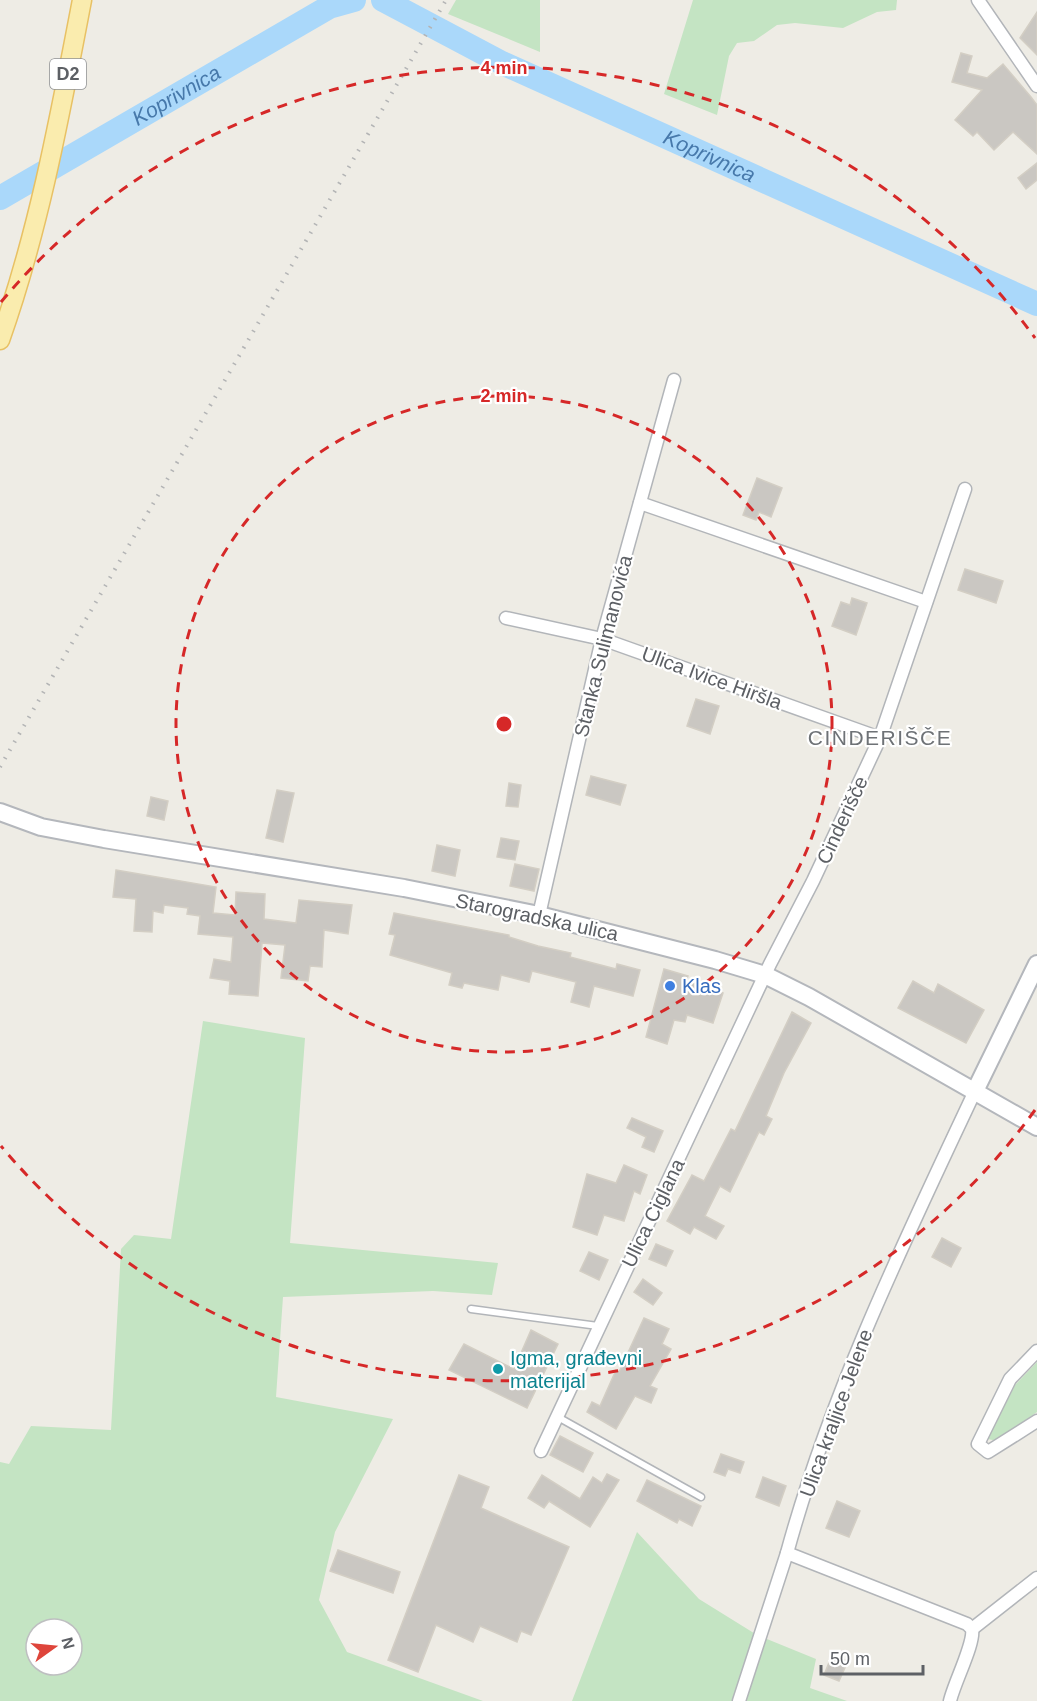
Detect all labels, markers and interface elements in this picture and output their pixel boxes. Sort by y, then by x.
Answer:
text: 4 min [480,58,528,78]
road number: D2 [50,59,86,89]
water label: Koprivnica [128,61,224,130]
water label: Koprivnica [660,125,759,187]
text: 2 min [480,386,528,406]
street label: Stanka Sulimanovića [570,552,636,739]
street label: Ulica Ivice Hiršla [639,642,786,714]
centre of rings [494,714,514,734]
district label: CINDERIŠČE [808,726,952,749]
street label: Cinderišče [812,773,872,867]
street label: Starogradska ulica [454,889,621,945]
place label: Klas [682,975,721,997]
marker: Klas [663,979,677,993]
street label: Ulica Ciglana [617,1154,689,1271]
street label: Ulica kraljice Jelene [795,1326,877,1500]
place label: Igma, građevni materijal [510,1347,642,1392]
marker: Igma, građevni materijal [491,1362,505,1376]
north arrow [24,1617,84,1677]
text: N [58,1635,78,1651]
scale bar [821,1638,923,1676]
text: 50 m [830,1649,870,1669]

